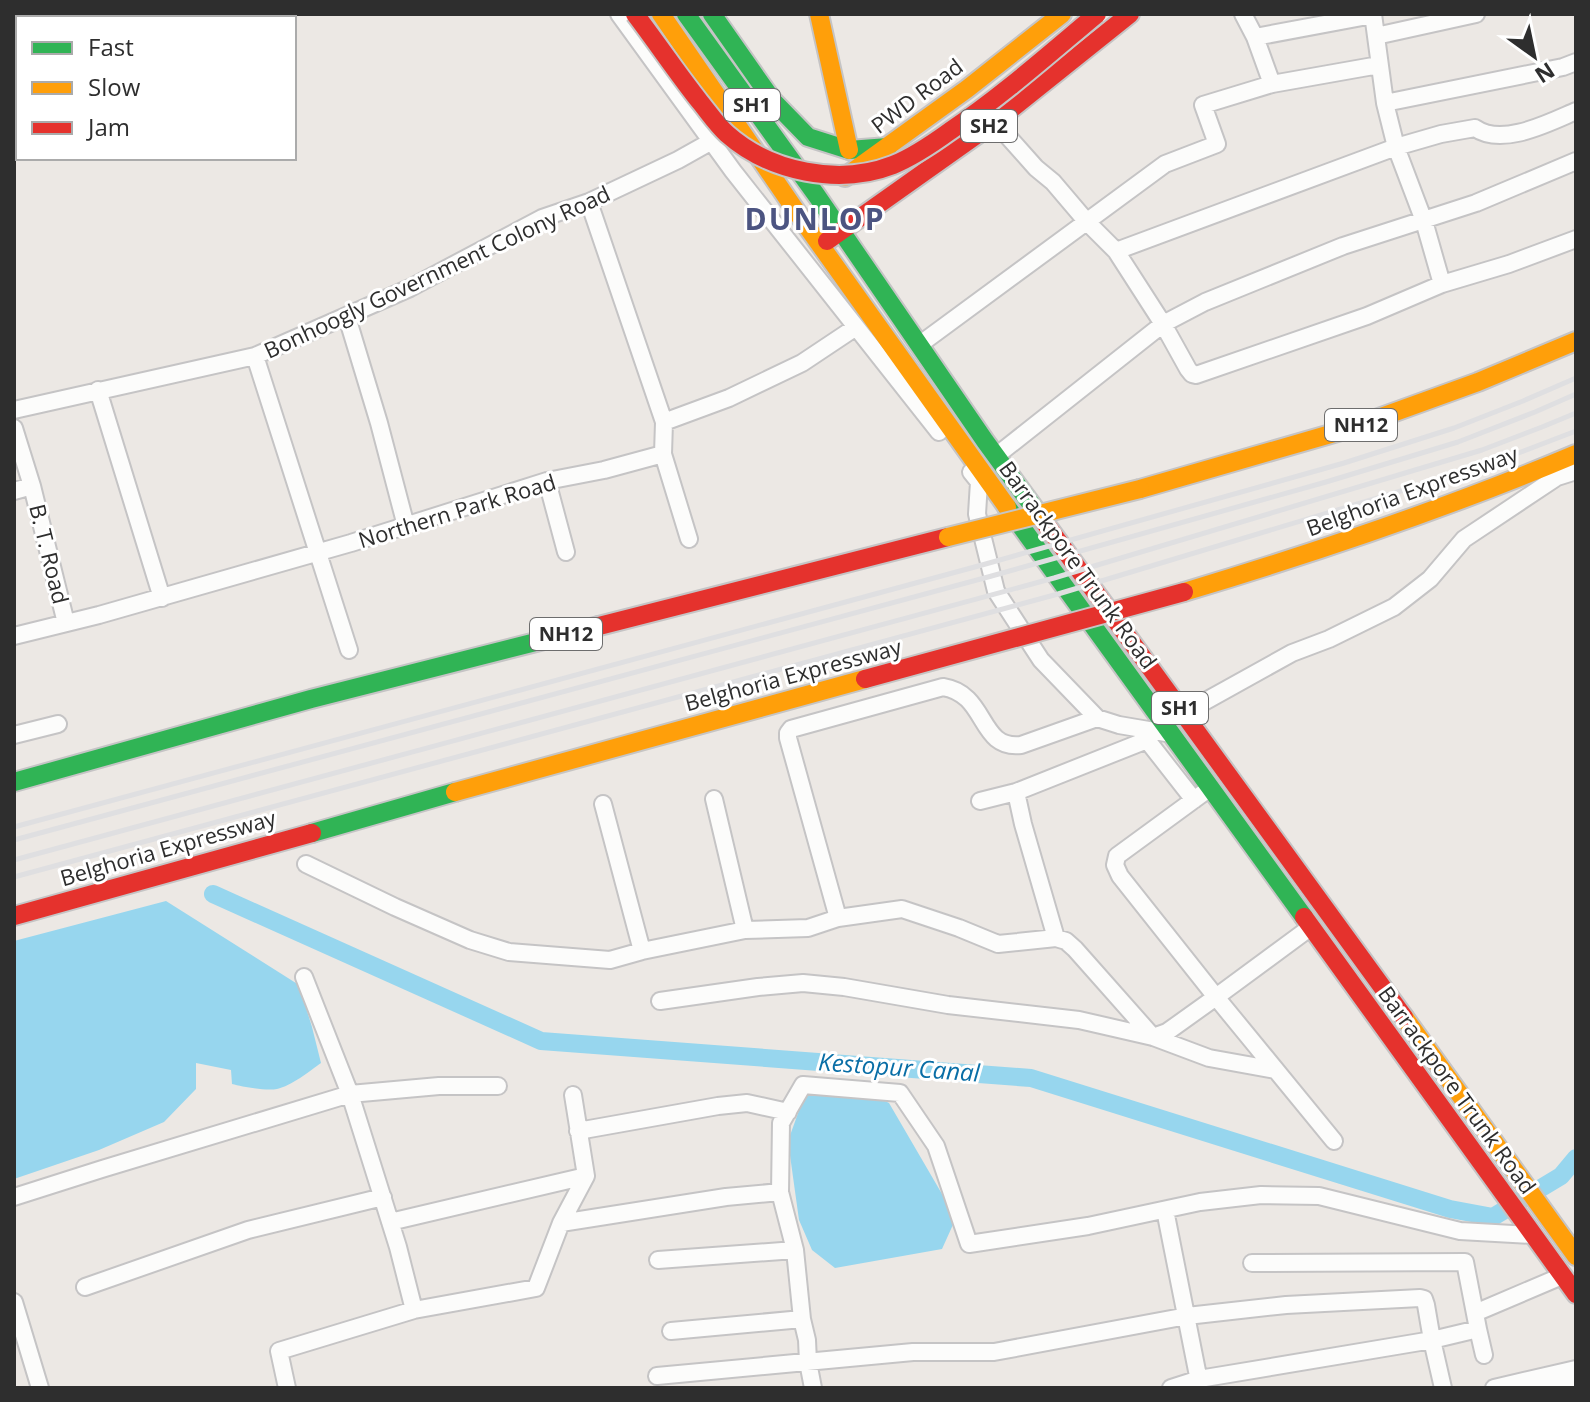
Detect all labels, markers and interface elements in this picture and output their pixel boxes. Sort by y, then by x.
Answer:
legend [16,16,296,160]
north arrow [1494,16,1574,96]
text: Fast [88,30,134,63]
street label: PWD Road [864,51,968,140]
text: N [1530,56,1561,91]
text: Slow [88,70,141,103]
road number: SH1 [724,89,780,121]
text: Jam [86,110,130,143]
road number: SH2 [961,110,1017,142]
street label: Bonhoogly Government Colony Road [259,178,614,365]
district label: DUNLOP [745,198,885,239]
road number: NH12 [1325,409,1397,441]
street label: Belghoria Expressway [1302,437,1523,542]
street label: Barrackpore Trunk Road [993,454,1165,675]
street label: Northern Park Road [354,466,559,554]
street label: B. T. Road [23,501,77,607]
road number: NH12 [530,618,602,650]
street label: Belghoria Expressway [681,630,905,717]
road number: SH1 [1152,692,1208,724]
street label: Belghoria Expressway [56,802,280,892]
street label: Barrackpore Trunk Road [1372,979,1544,1200]
water label: Kestopur Canal [817,1044,982,1089]

